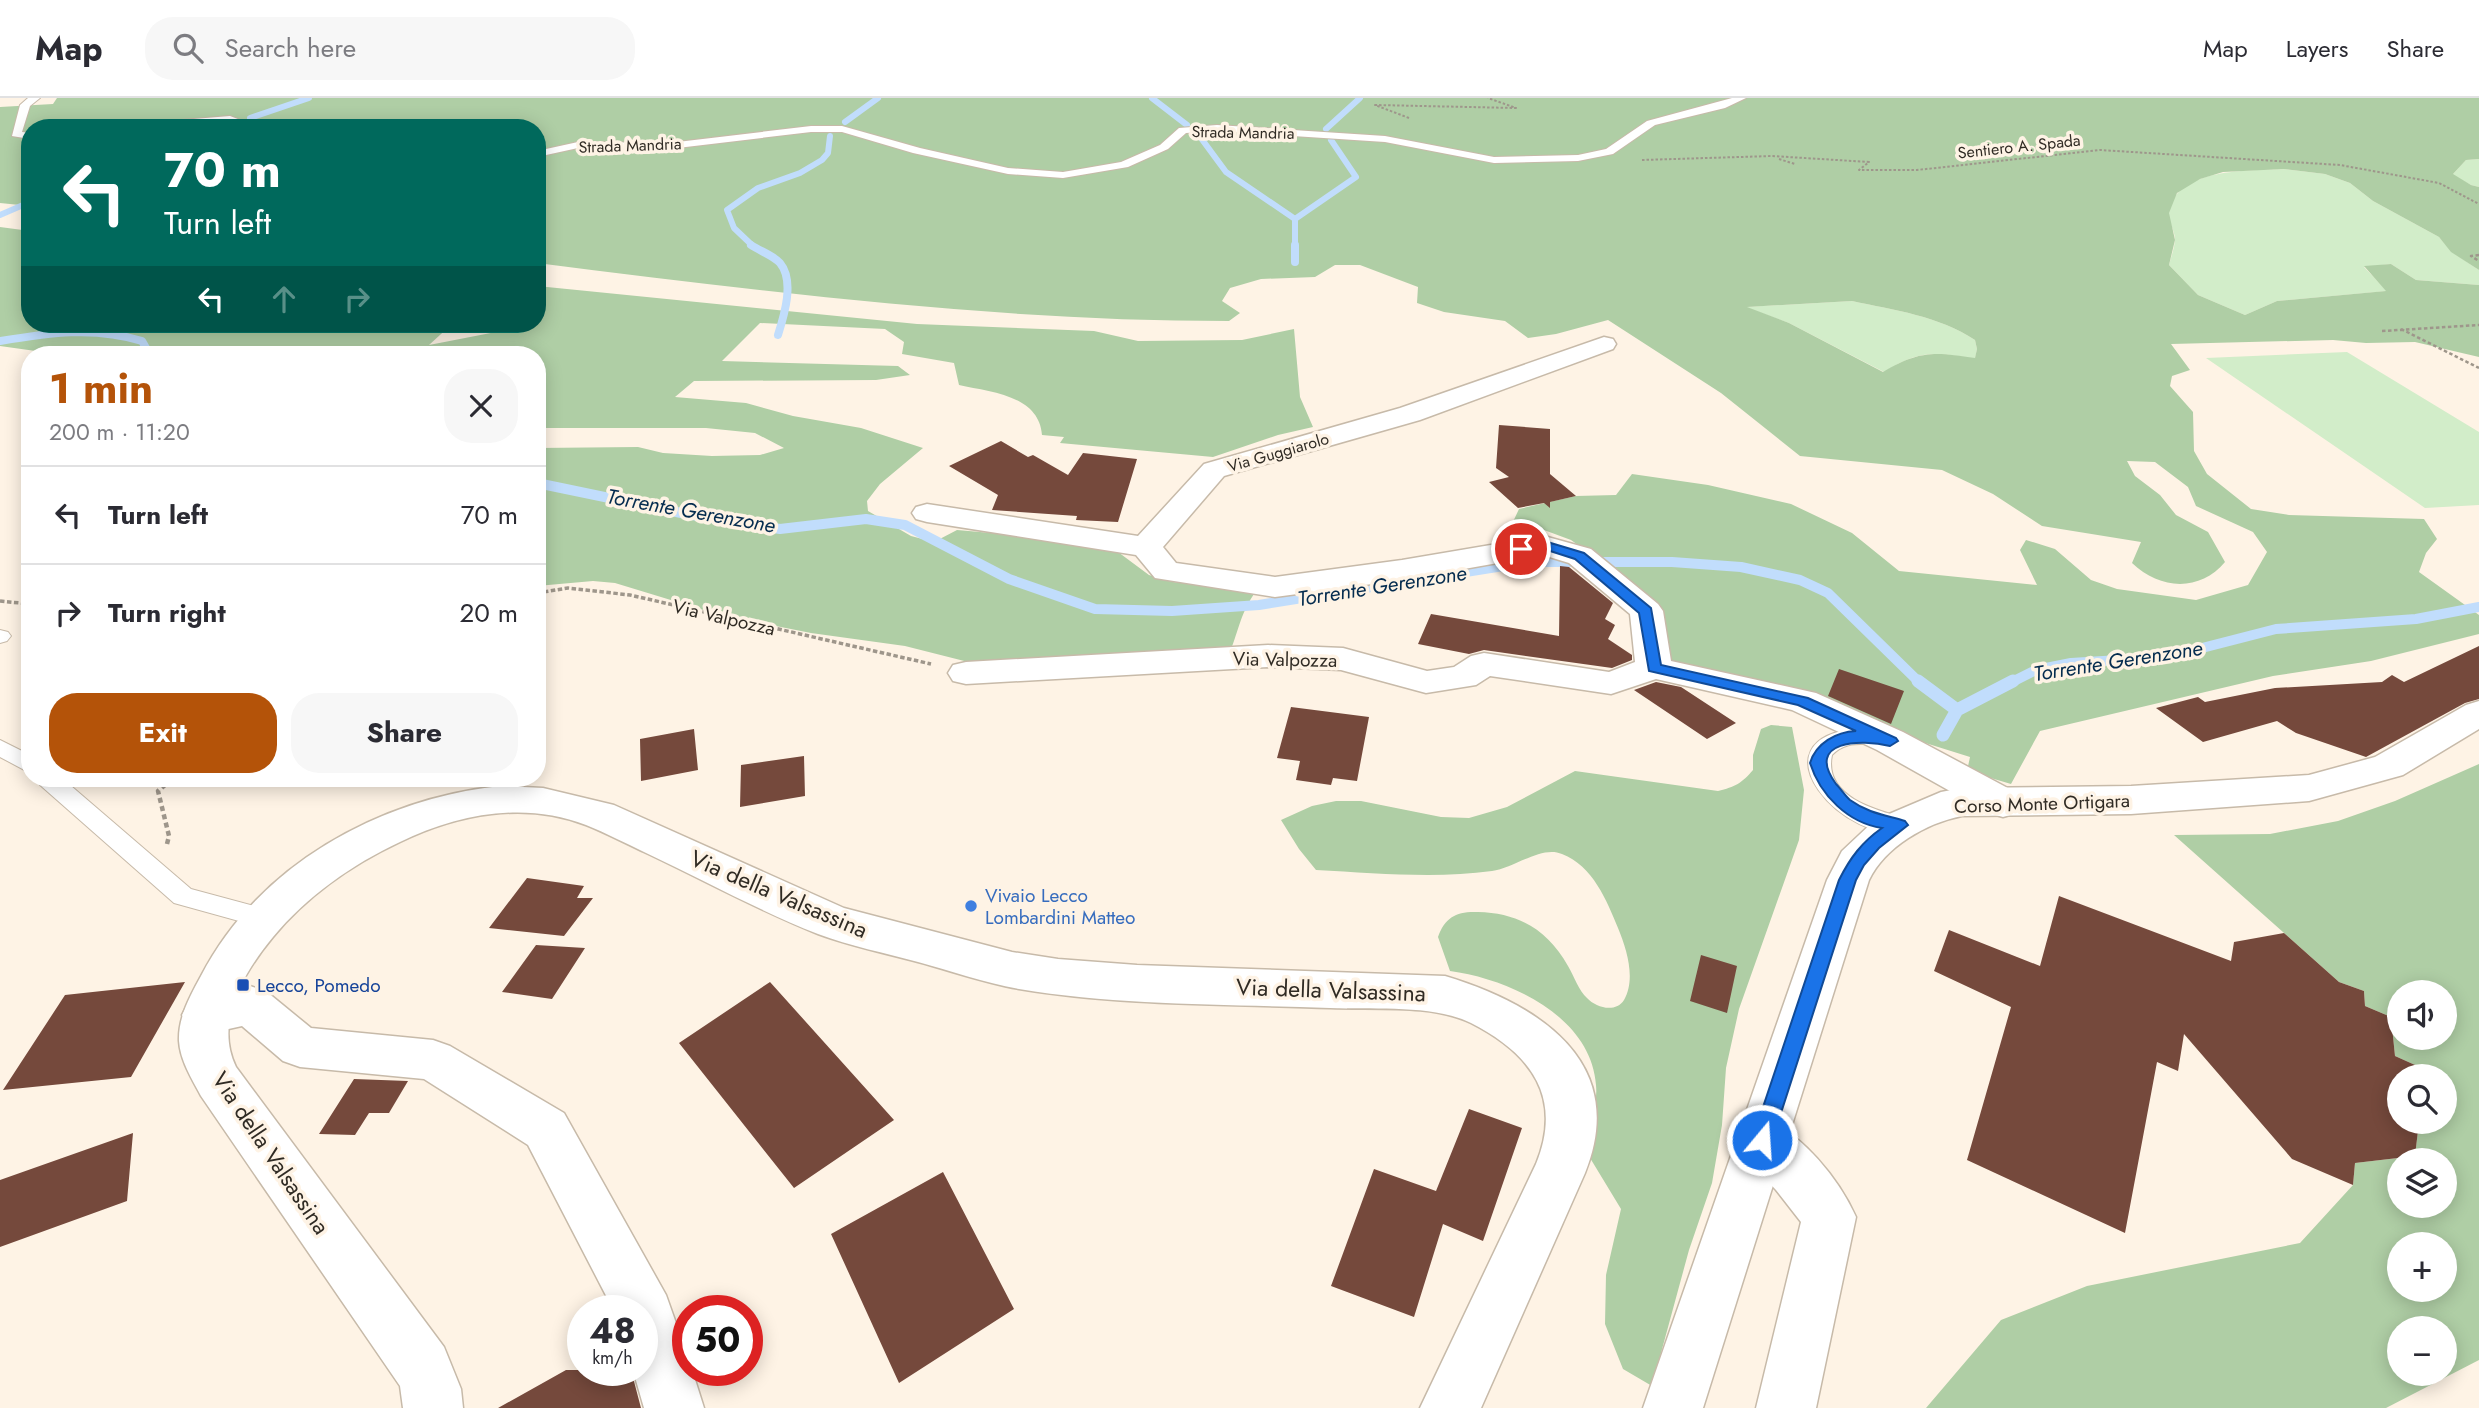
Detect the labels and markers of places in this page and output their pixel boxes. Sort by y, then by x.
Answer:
pin [1491,519,1551,579]
place label: Vivaio Lecco Lombardini Matteo [985,882,1135,931]
marker: Vivaio Lecco Lombardini Matteo [963,898,979,914]
place label: Lecco, Pomedo [257,972,381,999]
marker: Lecco, Pomedo [235,977,251,993]

